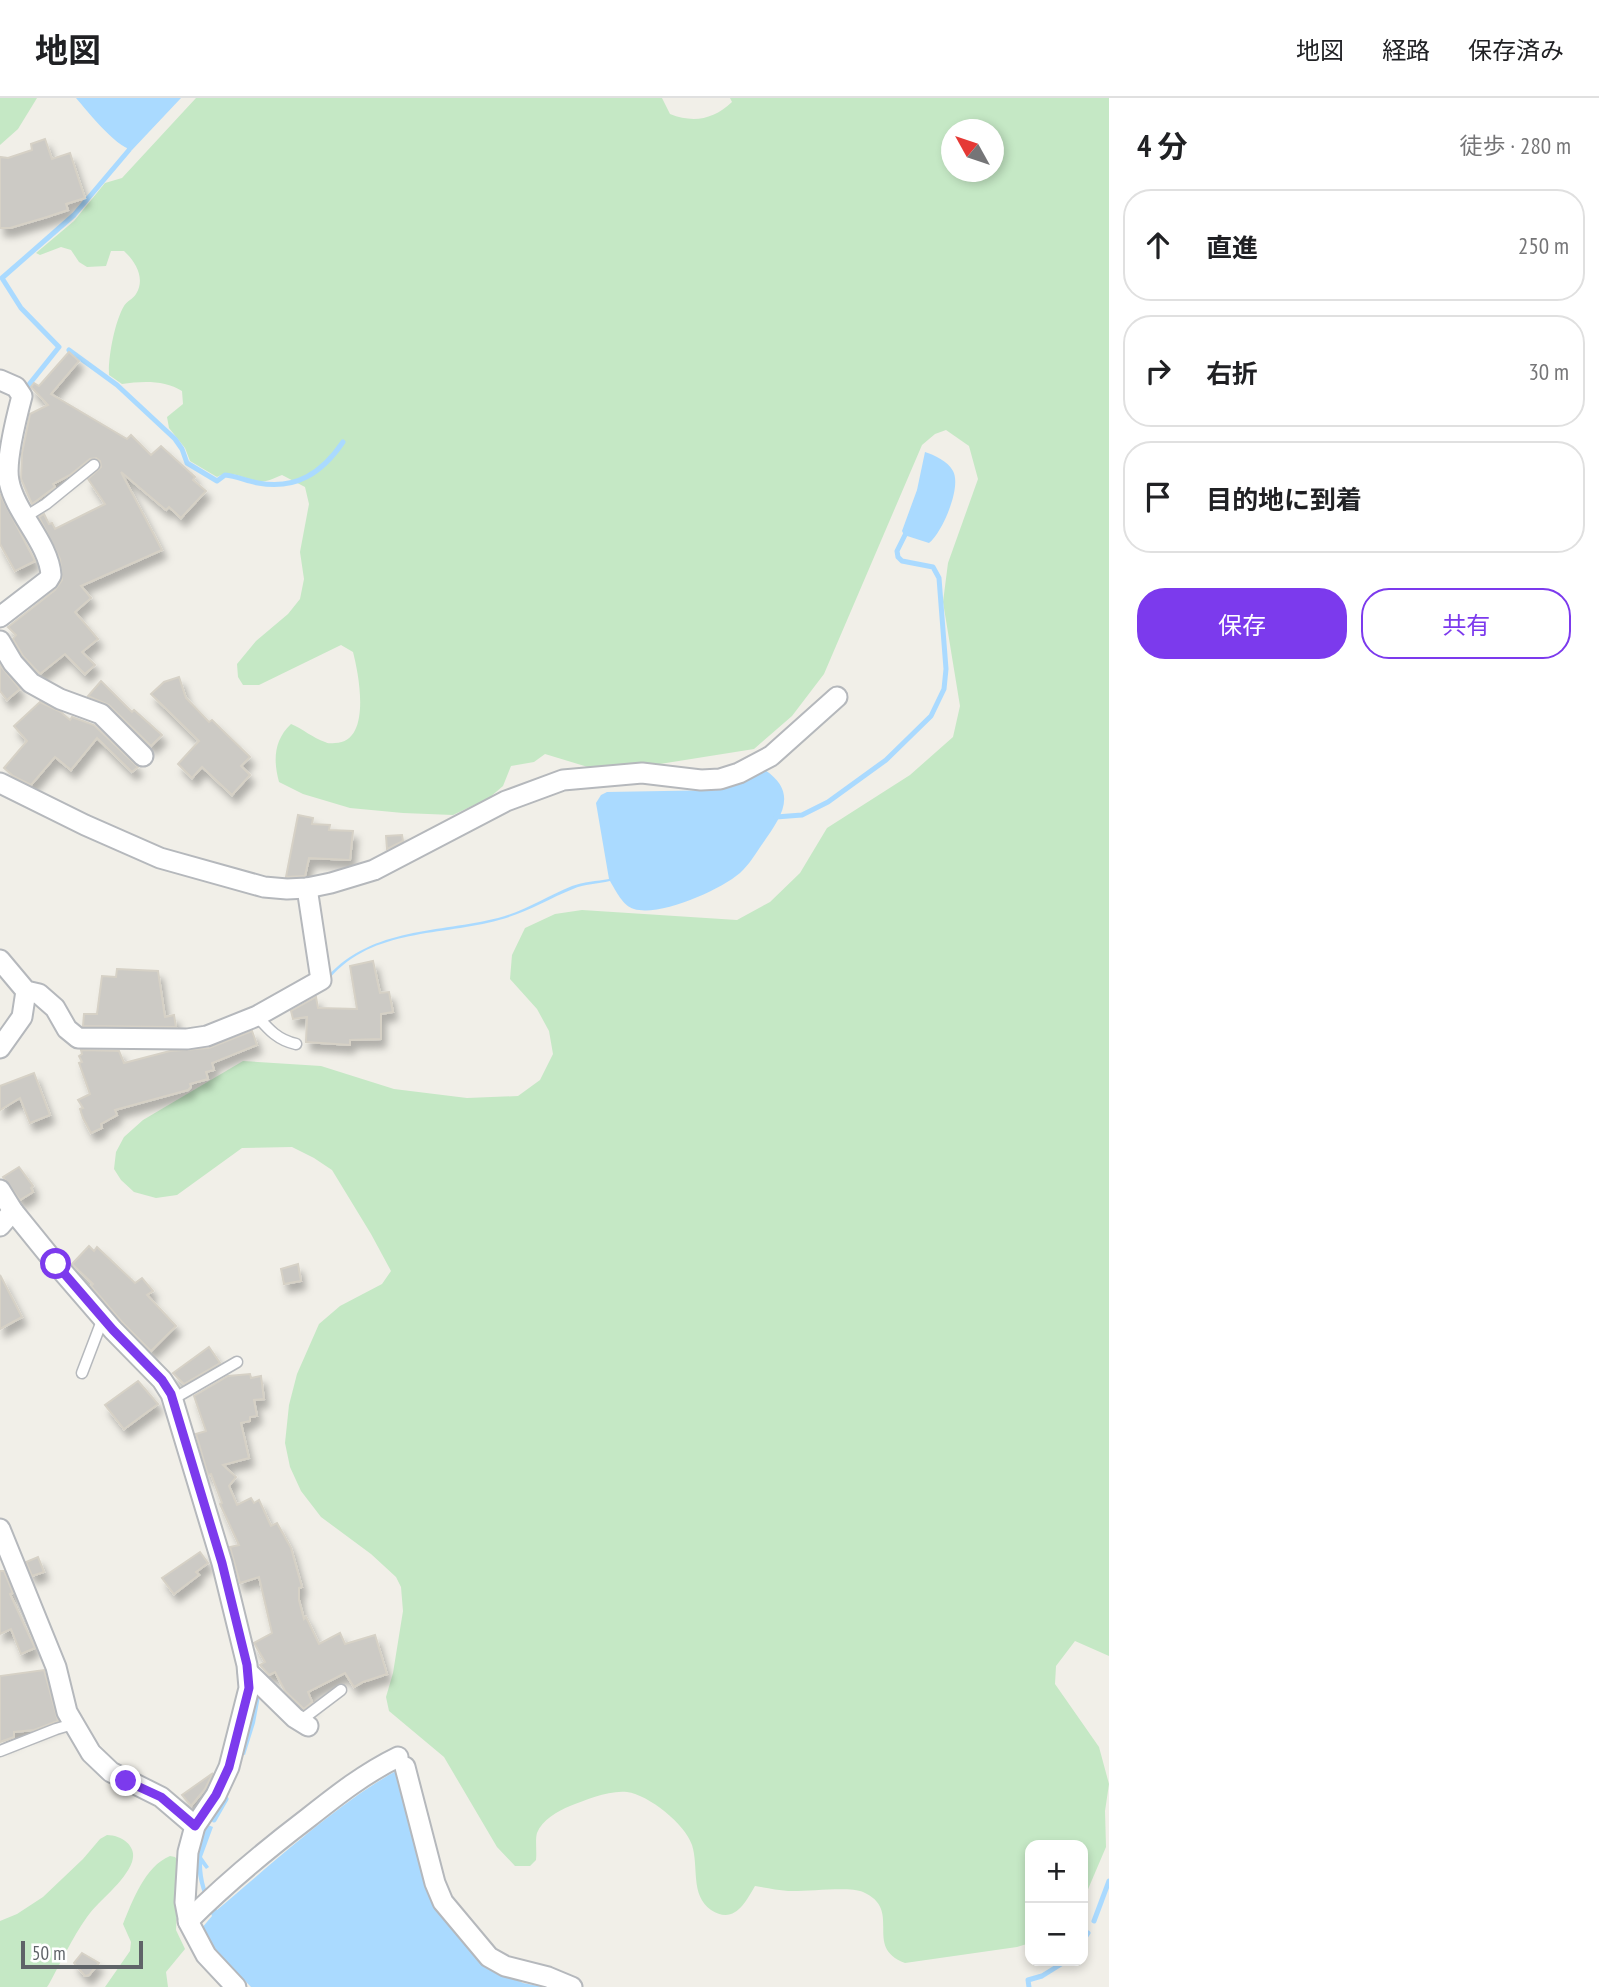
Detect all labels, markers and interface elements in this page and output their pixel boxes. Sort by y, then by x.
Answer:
text: 地図 [35,28,101,71]
text: 地図 [1296,35,1344,66]
text: 経路 [1382,35,1430,66]
text: 保存済み [1468,35,1564,66]
north arrow [941,119,1004,182]
text: 4 分 [1137,126,1188,165]
text: 徒歩 · 280 m [1459,131,1571,160]
icon: ahead [1139,226,1177,264]
text: 直進 [1206,231,1258,264]
text: 250 m [1518,231,1569,260]
icon: right [1139,352,1177,390]
text: 右折 [1206,357,1258,390]
text: 30 m [1528,357,1569,386]
icon: arrive [1139,478,1177,516]
text: 目的地に到着 [1206,483,1362,516]
button: 保存 [1137,588,1347,659]
button: 共有 [1361,588,1571,659]
route start [40,1248,71,1279]
route end [110,1765,141,1796]
map controls [1025,1840,1088,1966]
button: + [1025,1840,1088,1903]
button: − [1025,1903,1088,1966]
scale bar [21,1938,144,1970]
text: 50 m [32,1941,66,1965]

